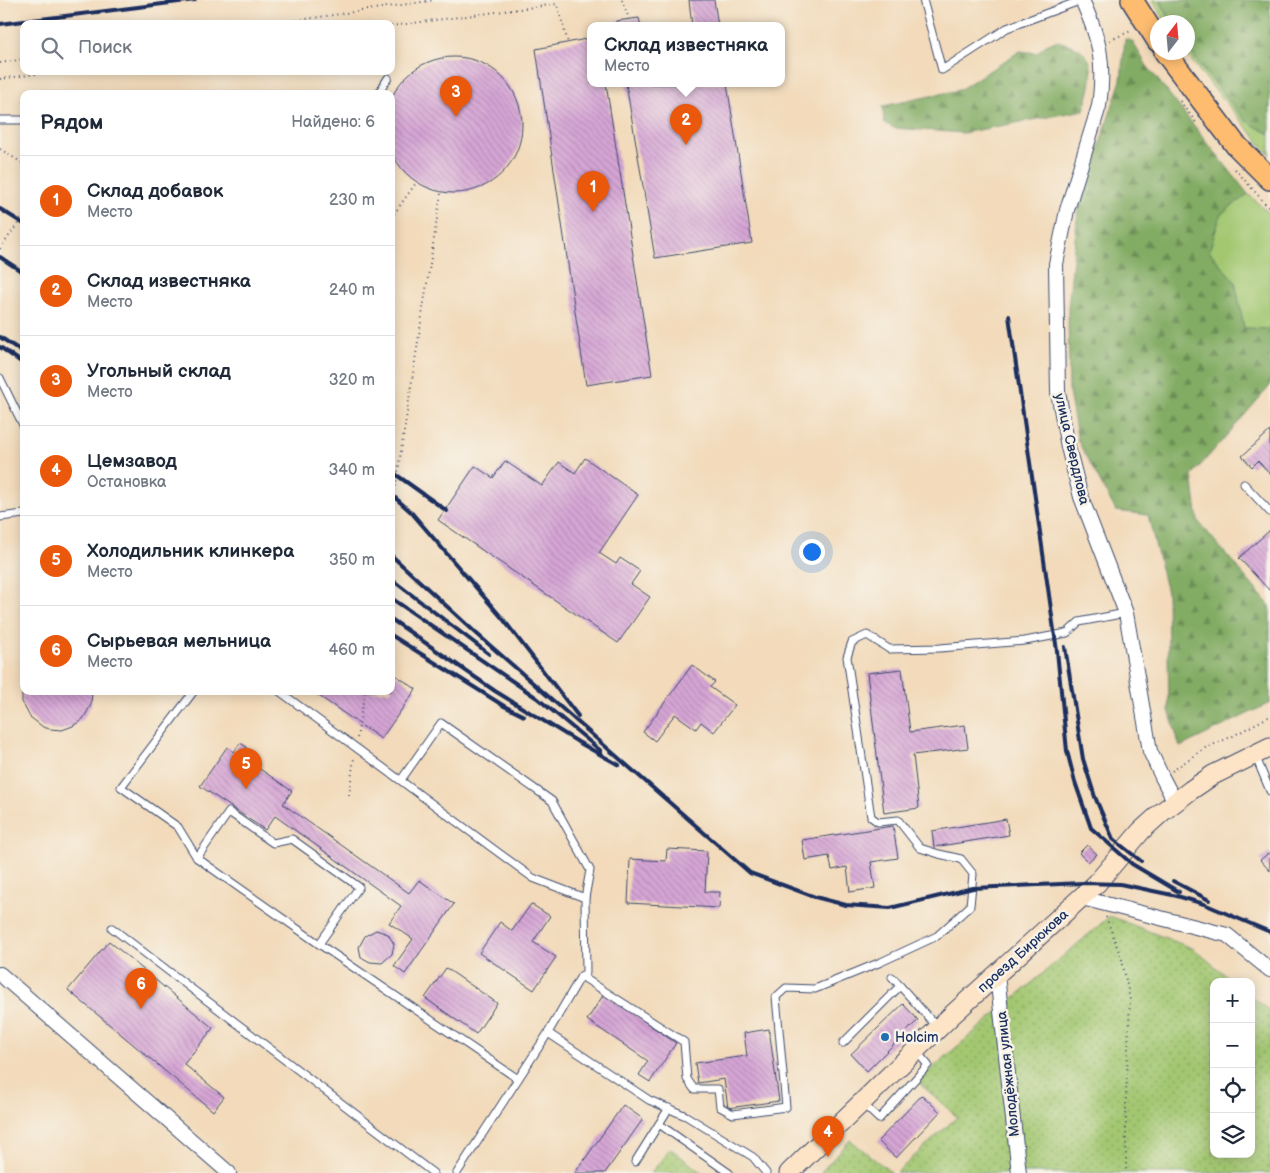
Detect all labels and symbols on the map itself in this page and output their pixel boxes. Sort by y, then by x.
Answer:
north arrow [1150,15,1195,60]
pin: 3 [440,76,472,117]
pin: 2 [670,104,702,145]
pin: 1 [577,171,609,212]
street label: улица Свердлова [1051,392,1093,507]
your location [799,539,825,565]
pin: 5 [230,748,262,789]
street label: проезд Бирюкова [974,905,1072,996]
pin: 6 [125,968,157,1009]
street label: Молодёжная улица [993,1010,1023,1138]
place label: Holcim [895,1029,939,1046]
marker: Holcim [879,1031,891,1043]
pin: 4 [812,1116,844,1157]

